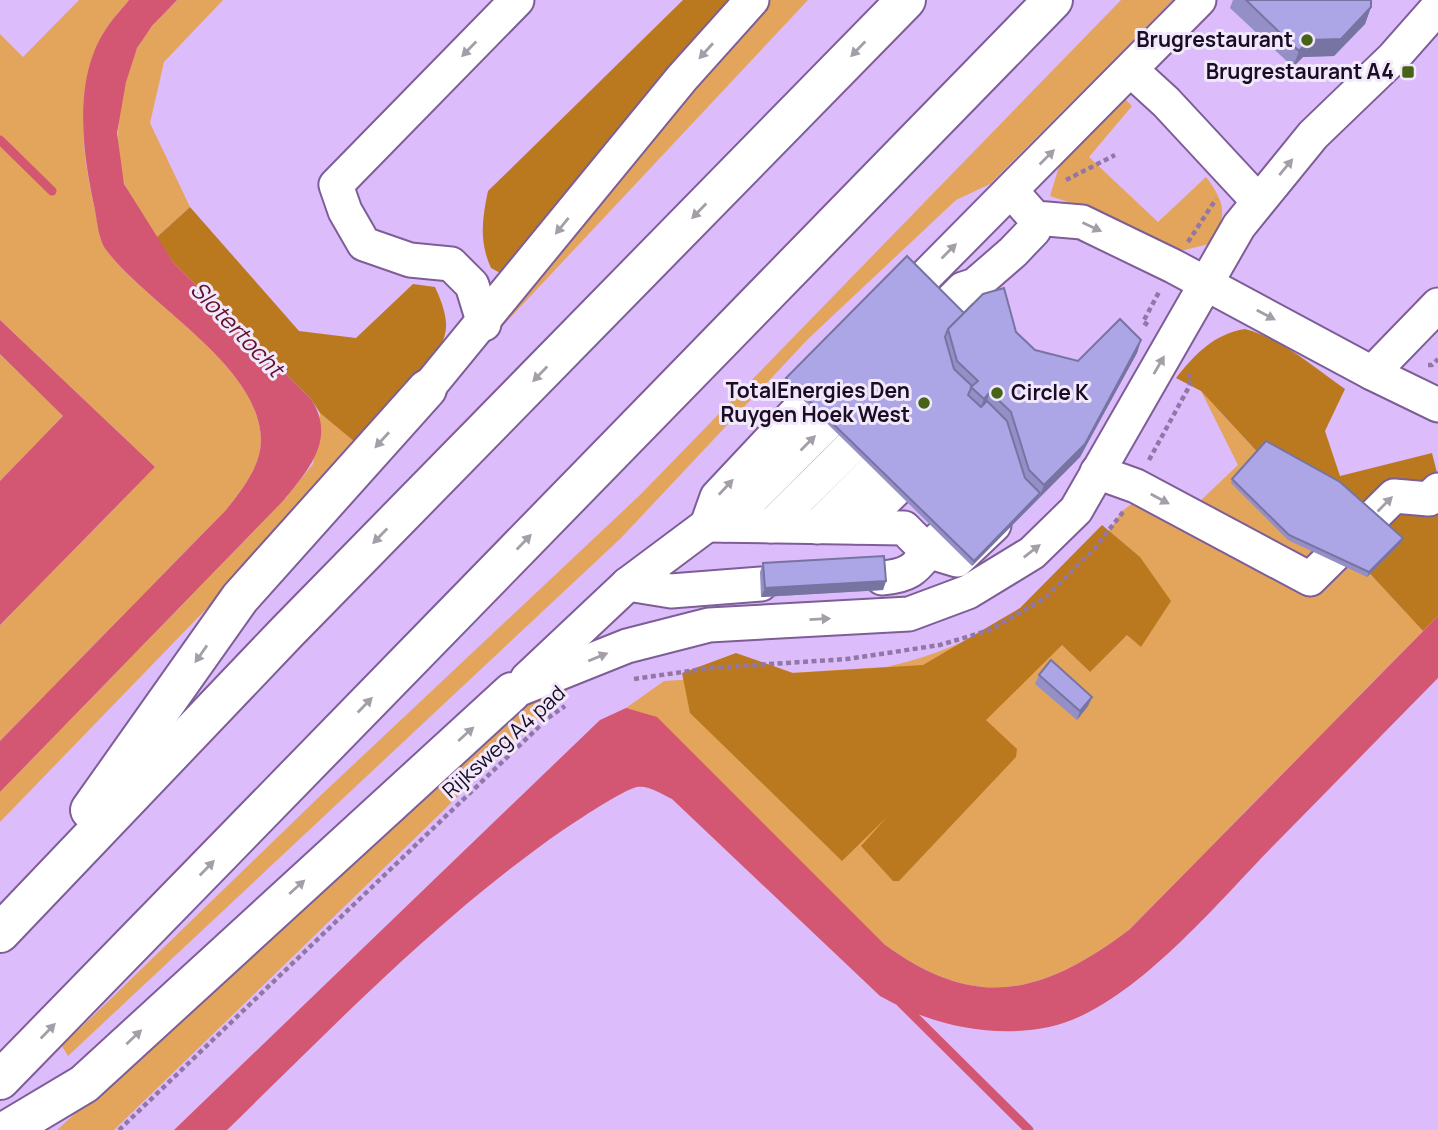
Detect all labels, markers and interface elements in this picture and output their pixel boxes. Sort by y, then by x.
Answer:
place label: Brugrestaurant [1136,25,1293,53]
marker: Brugrestaurant [1299,32,1315,48]
one-way arrow [462,40,478,57]
one-way arrow [850,40,867,57]
one-way arrow [699,42,715,59]
place label: Brugrestaurant A4 [1206,57,1394,85]
marker: Brugrestaurant A4 [1400,64,1416,80]
one-way arrow [1038,149,1054,166]
one-way arrow [1278,159,1293,176]
one-way arrow [691,203,707,219]
one-way arrow [555,218,570,235]
one-way arrow [1082,221,1102,232]
one-way arrow [940,242,957,259]
water label: Slotertocht [184,273,293,385]
one-way arrow [1257,309,1277,321]
one-way arrow [1153,356,1165,375]
one-way arrow [531,365,548,382]
place label: TotalEnergies Den Ruygen Hoek West [720,376,910,428]
place label: Circle K [1011,378,1089,406]
marker: Circle K [989,385,1005,401]
marker: TotalEnergies Den Ruygen Hoek West [916,395,932,411]
one-way arrow [374,431,390,449]
one-way arrow [800,434,817,451]
one-way arrow [717,479,733,496]
one-way arrow [1150,493,1170,505]
one-way arrow [1377,496,1394,513]
one-way arrow [373,527,389,544]
one-way arrow [516,534,533,551]
one-way arrow [1022,544,1040,559]
one-way arrow [810,614,832,625]
one-way arrow [194,645,208,663]
one-way arrow [588,652,609,663]
street label: Rijksweg A4 pad [436,679,571,804]
one-way arrow [357,697,373,714]
one-way arrow [457,726,475,742]
one-way arrow [198,860,214,877]
one-way arrow [288,879,305,895]
one-way arrow [39,1023,55,1040]
one-way arrow [125,1030,142,1046]

